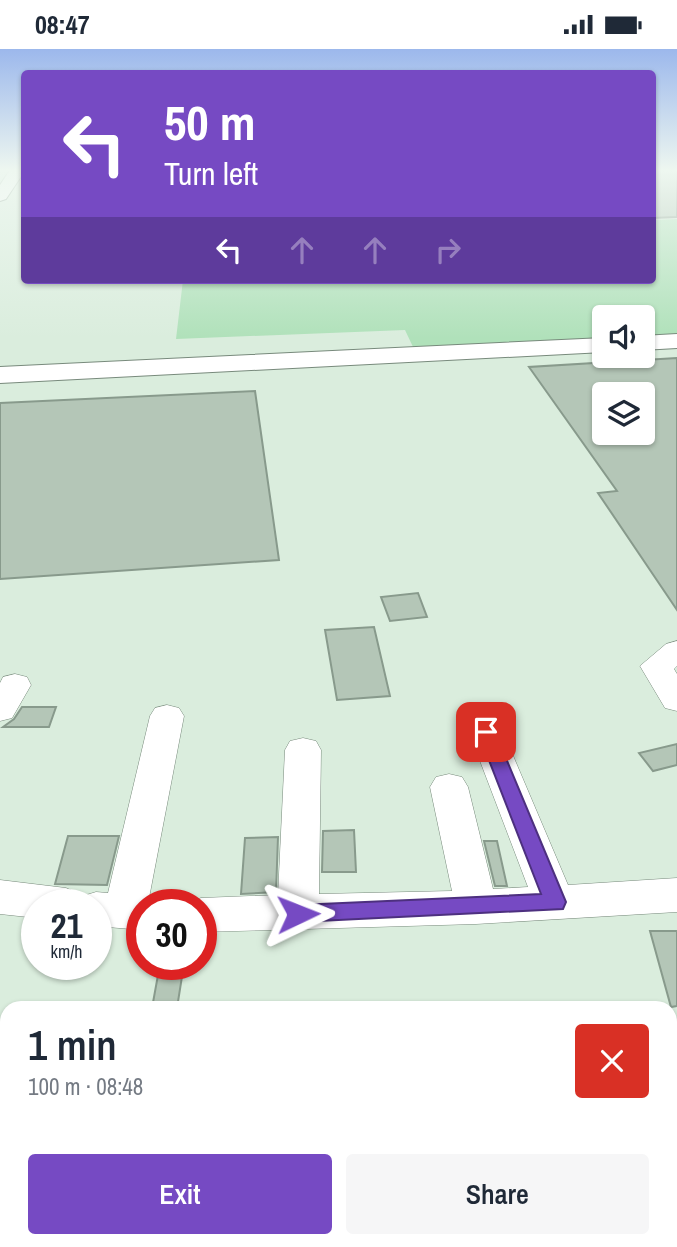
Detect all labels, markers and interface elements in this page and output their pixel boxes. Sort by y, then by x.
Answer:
text: 08:47 [35,7,90,42]
text: 50 m [164,89,256,155]
icon: left [49,98,140,189]
text: Turn left [164,152,258,195]
icon: left [210,231,248,269]
icon: ahead [283,231,321,269]
icon: ahead [356,231,394,269]
icon: right [429,231,467,269]
map controls [592,305,655,445]
button: sound [592,305,655,368]
button: layers [592,382,655,445]
pin [456,702,516,762]
icon: arrive [467,713,505,751]
position arrow [261,877,335,951]
speed limit sign: 30 [126,889,217,980]
text: 21 [51,902,82,949]
text: km/h [51,939,83,964]
text: 1 min [28,1017,117,1073]
button: close [575,1024,649,1098]
text: 100 m · 08:48 [28,1071,143,1102]
button: Exit [28,1154,332,1234]
button: Share [346,1154,649,1234]

